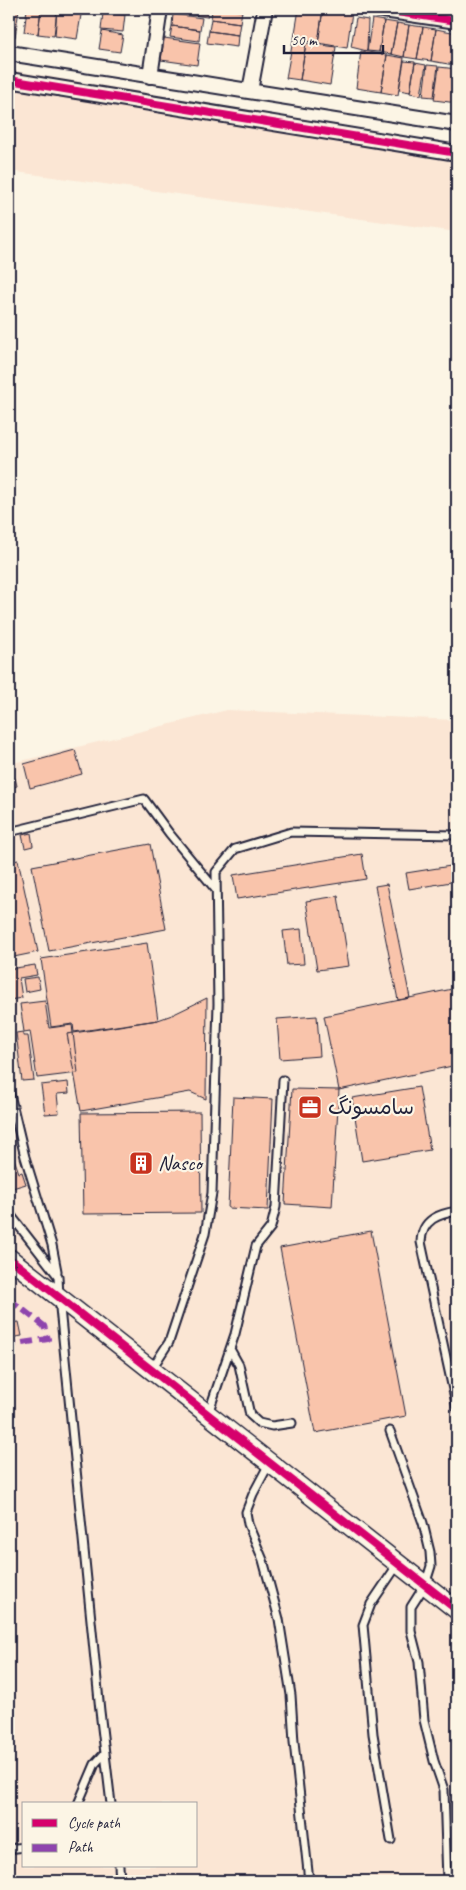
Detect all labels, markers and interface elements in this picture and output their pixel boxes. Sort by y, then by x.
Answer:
scale bar [284,22,382,54]
text: 50 m [291,31,318,50]
office icon: سامسونگ [297,1094,323,1120]
place label: سامسونگ [328,1094,414,1120]
building icon: Nasco [128,1150,154,1176]
place label: Nasco [158,1150,204,1176]
legend [22,1802,198,1868]
text: Cycle path [68,1814,120,1833]
text: Path [68,1838,94,1857]

